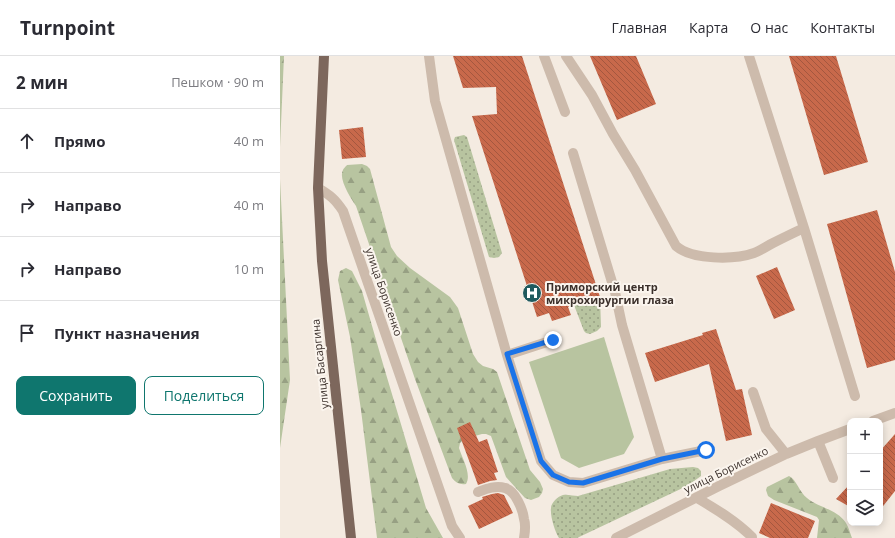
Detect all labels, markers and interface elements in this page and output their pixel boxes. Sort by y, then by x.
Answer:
text: Turnpoint [20,15,115,41]
text: Главная [612,18,667,37]
text: Карта [689,18,728,37]
text: О нас [750,18,788,37]
text: Контакты [810,18,875,37]
text: 2 мин [16,71,68,94]
text: Пешком · 90 m [171,73,264,91]
icon: ahead [16,130,38,152]
text: Прямо [54,131,106,151]
text: 40 m [234,132,264,150]
icon: right [16,194,38,216]
text: Направо [54,195,122,215]
text: 40 m [234,196,264,214]
street label: улица Борисенко [362,246,407,338]
icon: right [16,258,38,280]
text: Направо [54,259,122,279]
text: 10 m [234,260,264,278]
place label: Приморский центр микрохирургии глаза [546,279,674,307]
hospital icon: Приморский центр микрохирургии глаза [521,282,543,304]
street label: улица Басаргина [307,318,332,410]
icon: arrive [16,322,38,344]
text: Пункт назначения [54,323,200,343]
route end [544,331,562,349]
button: Сохранить [16,376,136,415]
button: Поделиться [144,376,264,415]
map controls [847,418,883,526]
button: + [847,418,883,454]
route start [697,441,715,459]
street label: улица Борисенко [681,442,771,497]
button: − [847,454,883,490]
button: layers [847,490,883,526]

